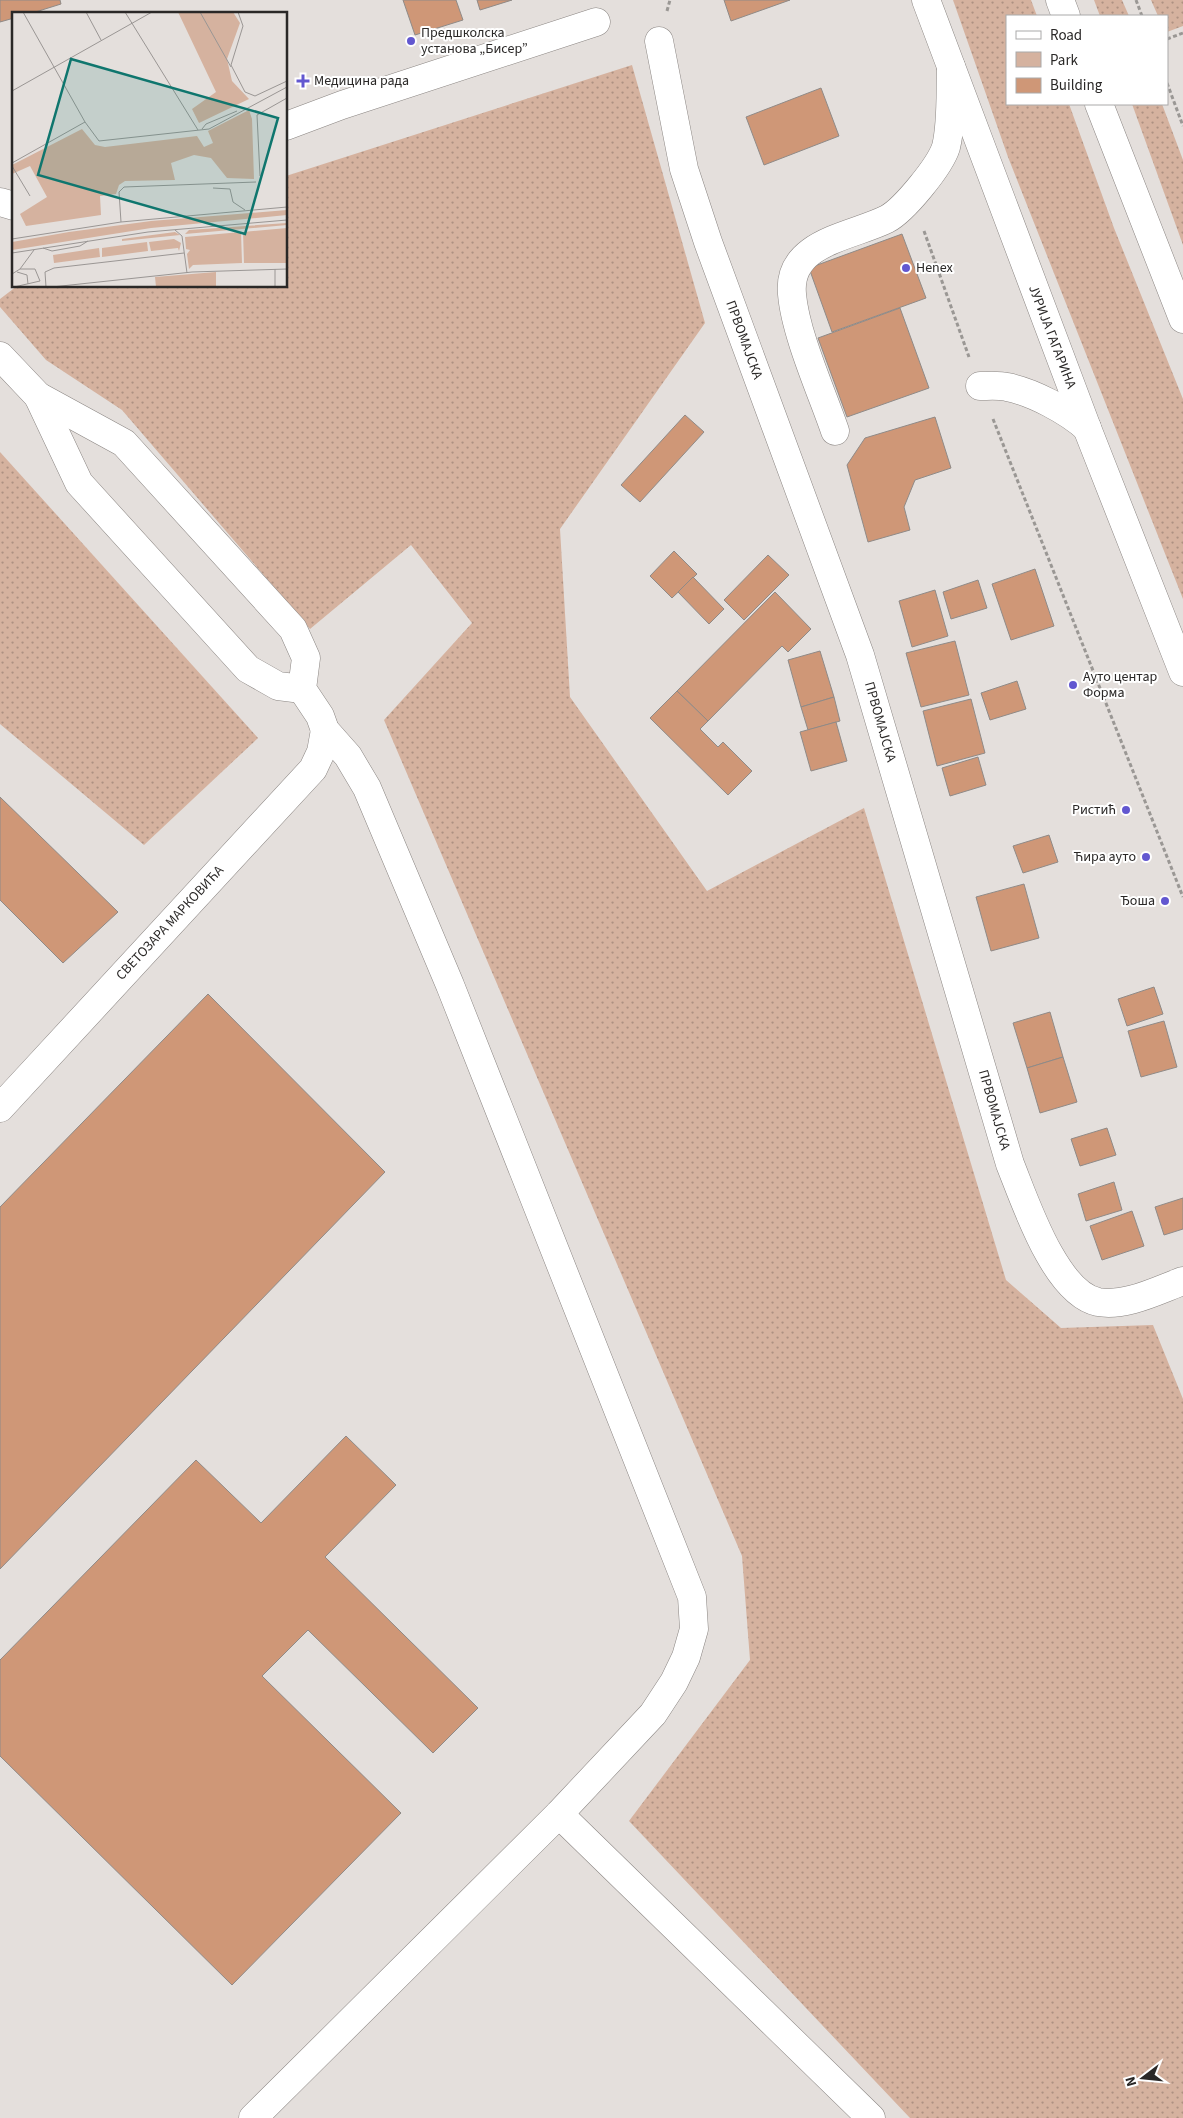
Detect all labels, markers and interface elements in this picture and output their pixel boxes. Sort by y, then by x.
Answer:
inset map [12,12,288,288]
legend [1006,15,1168,105]
place label: Предшколска установа „Бисер” [421,23,528,59]
text: Road [1050,25,1082,46]
marker: Предшколска установа „Бисер” [405,35,417,47]
text: Park [1050,50,1079,71]
place label: Медицина рада [314,71,409,91]
marker: Медицина рада [296,74,310,88]
text: Building [1050,75,1103,96]
place label: Henex [916,258,954,278]
marker: Henex [900,262,912,274]
street label: ЈУРИЈА ГАГАРИНА [1023,282,1081,392]
street label: ПРВОМАЈСКА [720,298,768,383]
place label: Ауто центар Форма [1083,667,1158,703]
street label: ПРВОМАЈСКА [859,679,901,765]
marker: Ауто центар Форма [1067,679,1079,691]
place label: Ристић [1072,800,1116,820]
marker: Ристић [1120,804,1132,816]
place label: Ћира ауто [1073,847,1136,867]
marker: Ћира ауто [1140,851,1152,863]
street label: СВЕТОЗАРА МАРКОВИЋА [111,861,229,985]
place label: Ђоша [1120,891,1155,911]
marker: Ђоша [1159,895,1171,907]
street label: ПРВОМАЈСКА [973,1067,1015,1153]
north arrow [1118,2053,1168,2103]
text: N [1121,2074,1142,2089]

